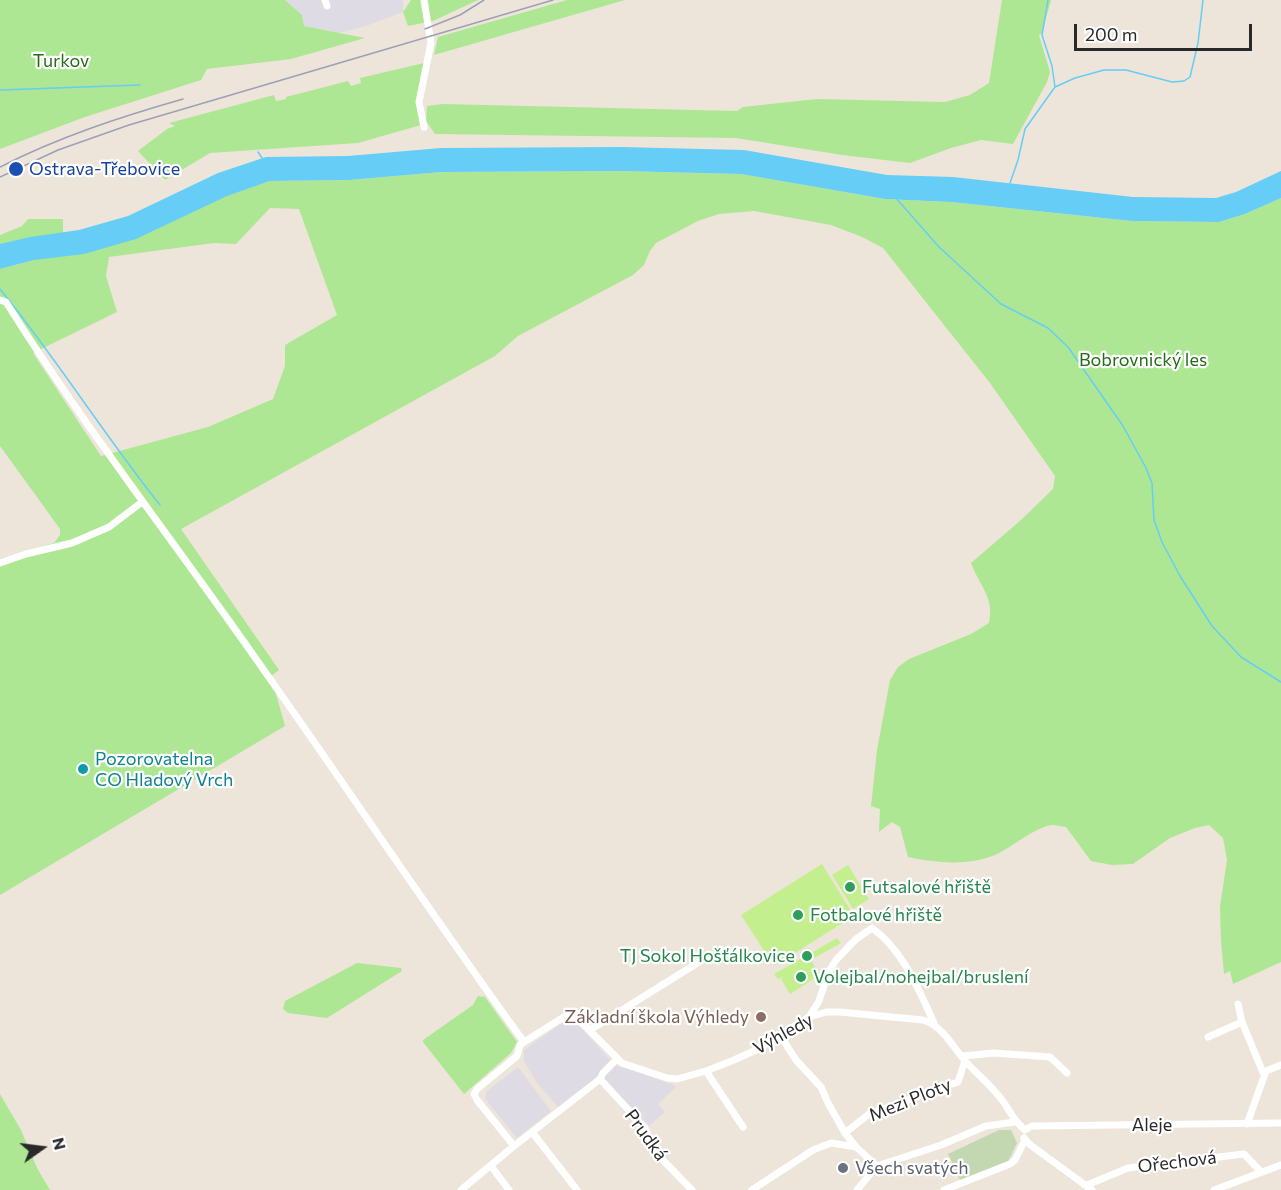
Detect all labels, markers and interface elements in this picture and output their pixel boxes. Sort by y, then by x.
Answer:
scale bar [1077,12,1256,50]
text: 200 m [1085,23,1138,45]
park label: Turkov [33,50,89,72]
place label: Ostrava-Třebovice [29,158,180,180]
marker: Ostrava-Třebovice [7,160,25,178]
park label: Bobrovnický les [1079,349,1207,371]
place label: Pozorovatelna CO Hladový Vrch [95,748,233,790]
marker: Pozorovatelna CO Hladový Vrch [76,762,90,776]
place label: Futsalové hřiště [862,876,991,898]
marker: Futsalové hřiště [843,880,857,894]
place label: Fotbalové hřiště [810,904,942,926]
marker: Fotbalové hřiště [791,908,805,922]
place label: TJ Sokol Hošťálkovice [620,945,795,967]
marker: TJ Sokol Hošťálkovice [800,949,814,963]
place label: Volejbal/nohejbal/bruslení [813,966,1029,988]
marker: Volejbal/nohejbal/bruslení [794,970,808,984]
place label: Základní škola Výhledy [564,1006,749,1028]
street label: Výhledy [749,1009,817,1059]
marker: Základní škola Výhledy [754,1010,768,1024]
street label: Mezi Ploty [866,1074,954,1126]
street label: Prudká [620,1105,672,1165]
street label: Aleje [1132,1114,1172,1136]
north arrow [12,1118,72,1178]
text: N [49,1135,71,1152]
street label: Ořechová [1136,1146,1218,1178]
place label: Všech svatých [855,1157,969,1179]
marker: Všech svatých [836,1161,850,1175]

